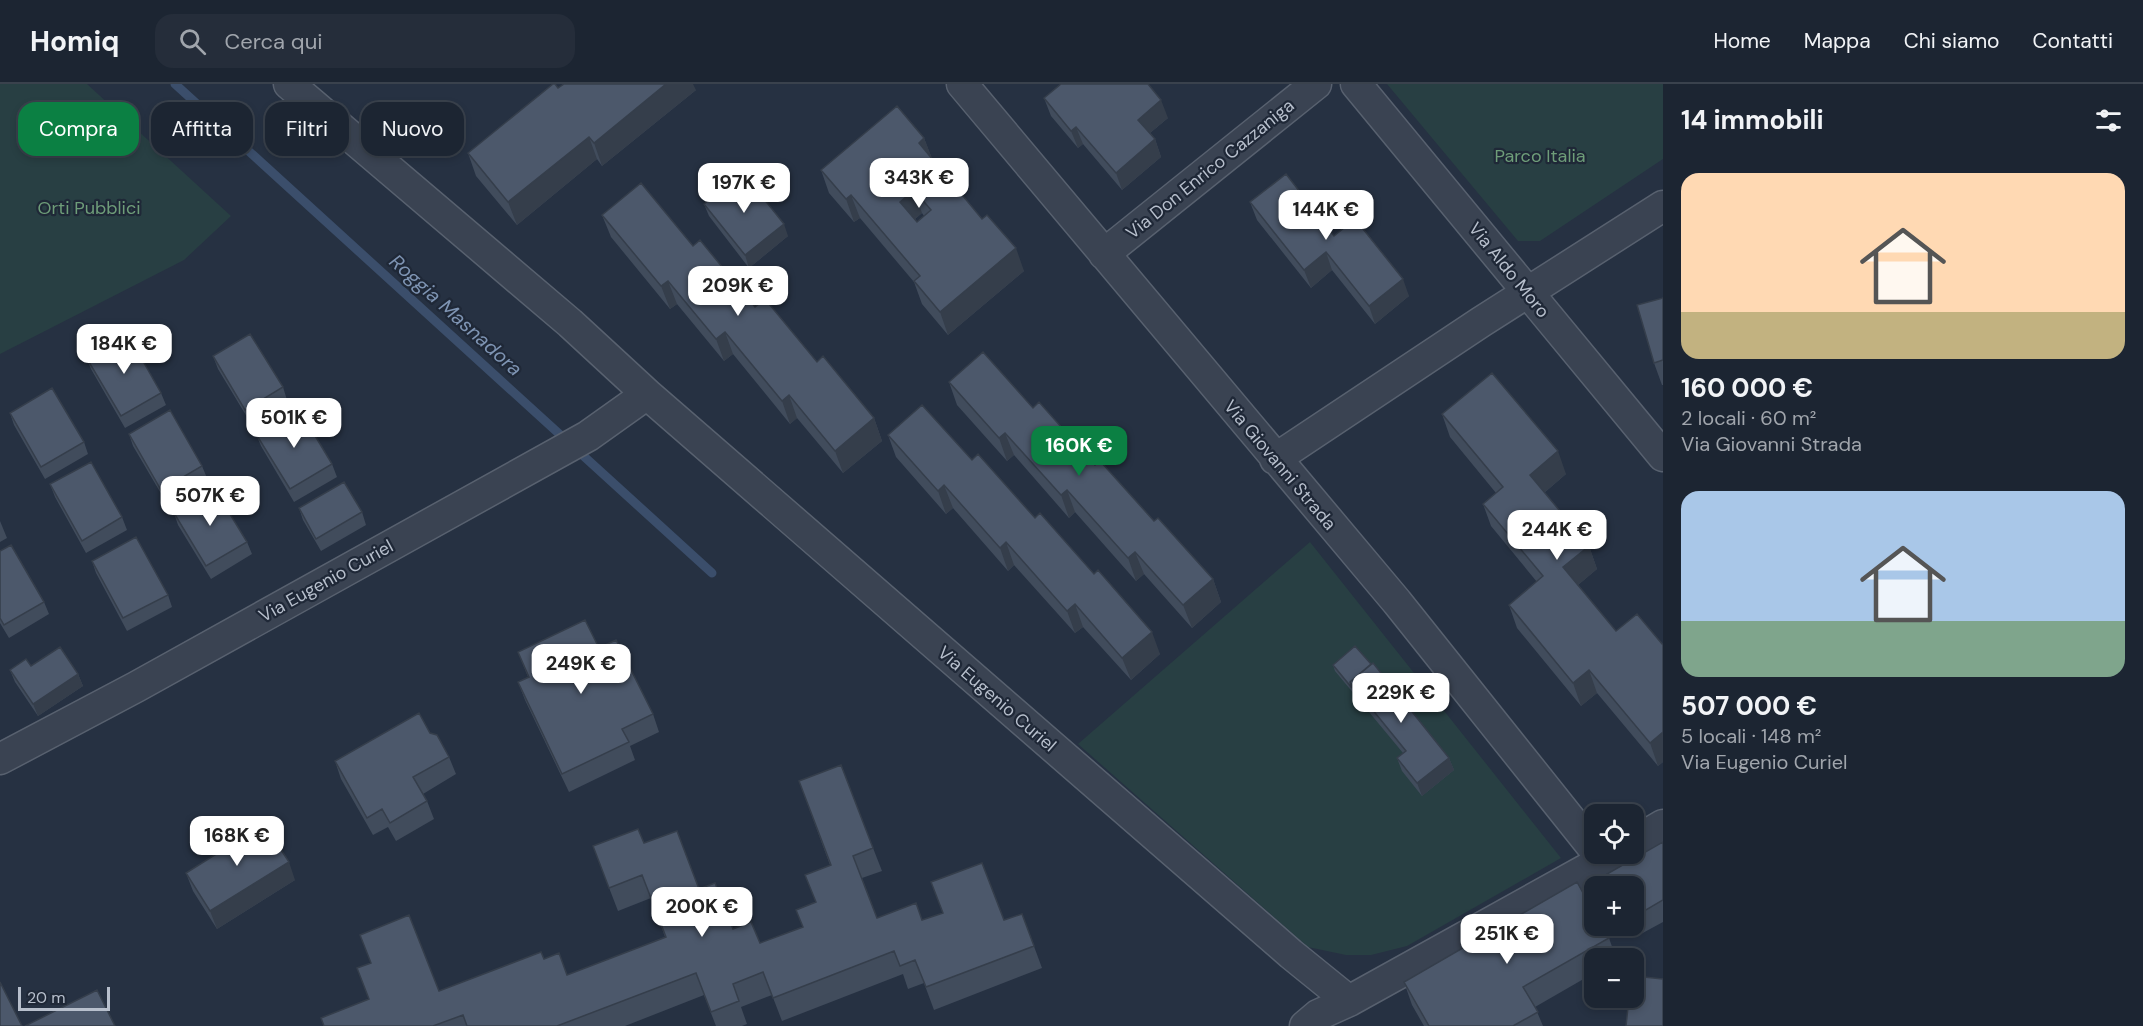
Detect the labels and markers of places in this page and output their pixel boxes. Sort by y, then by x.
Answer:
pin: 343K € [870,158,968,209]
pin: 197K € [695,163,793,214]
pin: 144K € [1277,190,1375,241]
pin: 209K € [689,266,787,317]
pin: 184K € [75,324,173,375]
pin: 501K € [245,398,343,449]
pin: 160K € [1030,426,1128,477]
pin: 507K € [161,476,259,527]
pin: 244K € [1508,510,1606,561]
pin: 249K € [532,644,630,695]
pin: 229K € [1352,673,1450,724]
pin: 168K € [188,816,286,867]
pin: 200K € [653,887,751,938]
pin: 251K € [1458,914,1556,965]

